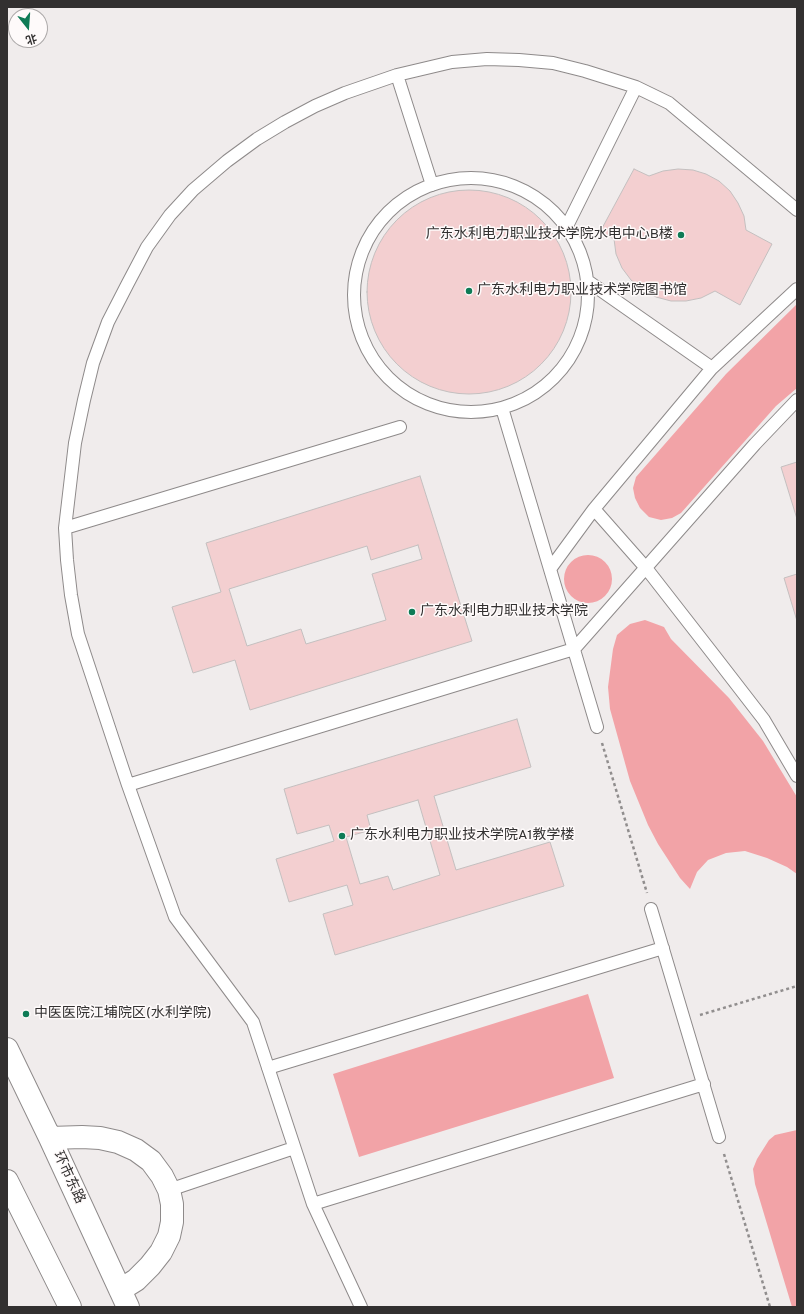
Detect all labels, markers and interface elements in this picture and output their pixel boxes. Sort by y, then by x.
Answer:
north arrow [8,8,48,48]
text: 北 [24,30,39,47]
place label: 广东水利电力职业技术学院水电中心B楼 [426,227,673,243]
marker: 广东水利电力职业技术学院水电中心B楼 [676,230,686,240]
place label: 广东水利电力职业技术学院图书馆 [477,283,687,299]
marker: 广东水利电力职业技术学院图书馆 [464,286,474,296]
place label: 广东水利电力职业技术学院 [420,604,588,620]
marker: 广东水利电力职业技术学院 [407,607,417,617]
place label: 广东水利电力职业技术学院A1教学楼 [350,828,575,844]
marker: 广东水利电力职业技术学院A1教学楼 [337,831,347,841]
place label: 中医医院江埔院区(水利学院) [34,1006,212,1022]
marker: 中医医院江埔院区(水利学院) [21,1009,31,1019]
street label: 环市东路 [49,1149,87,1207]

